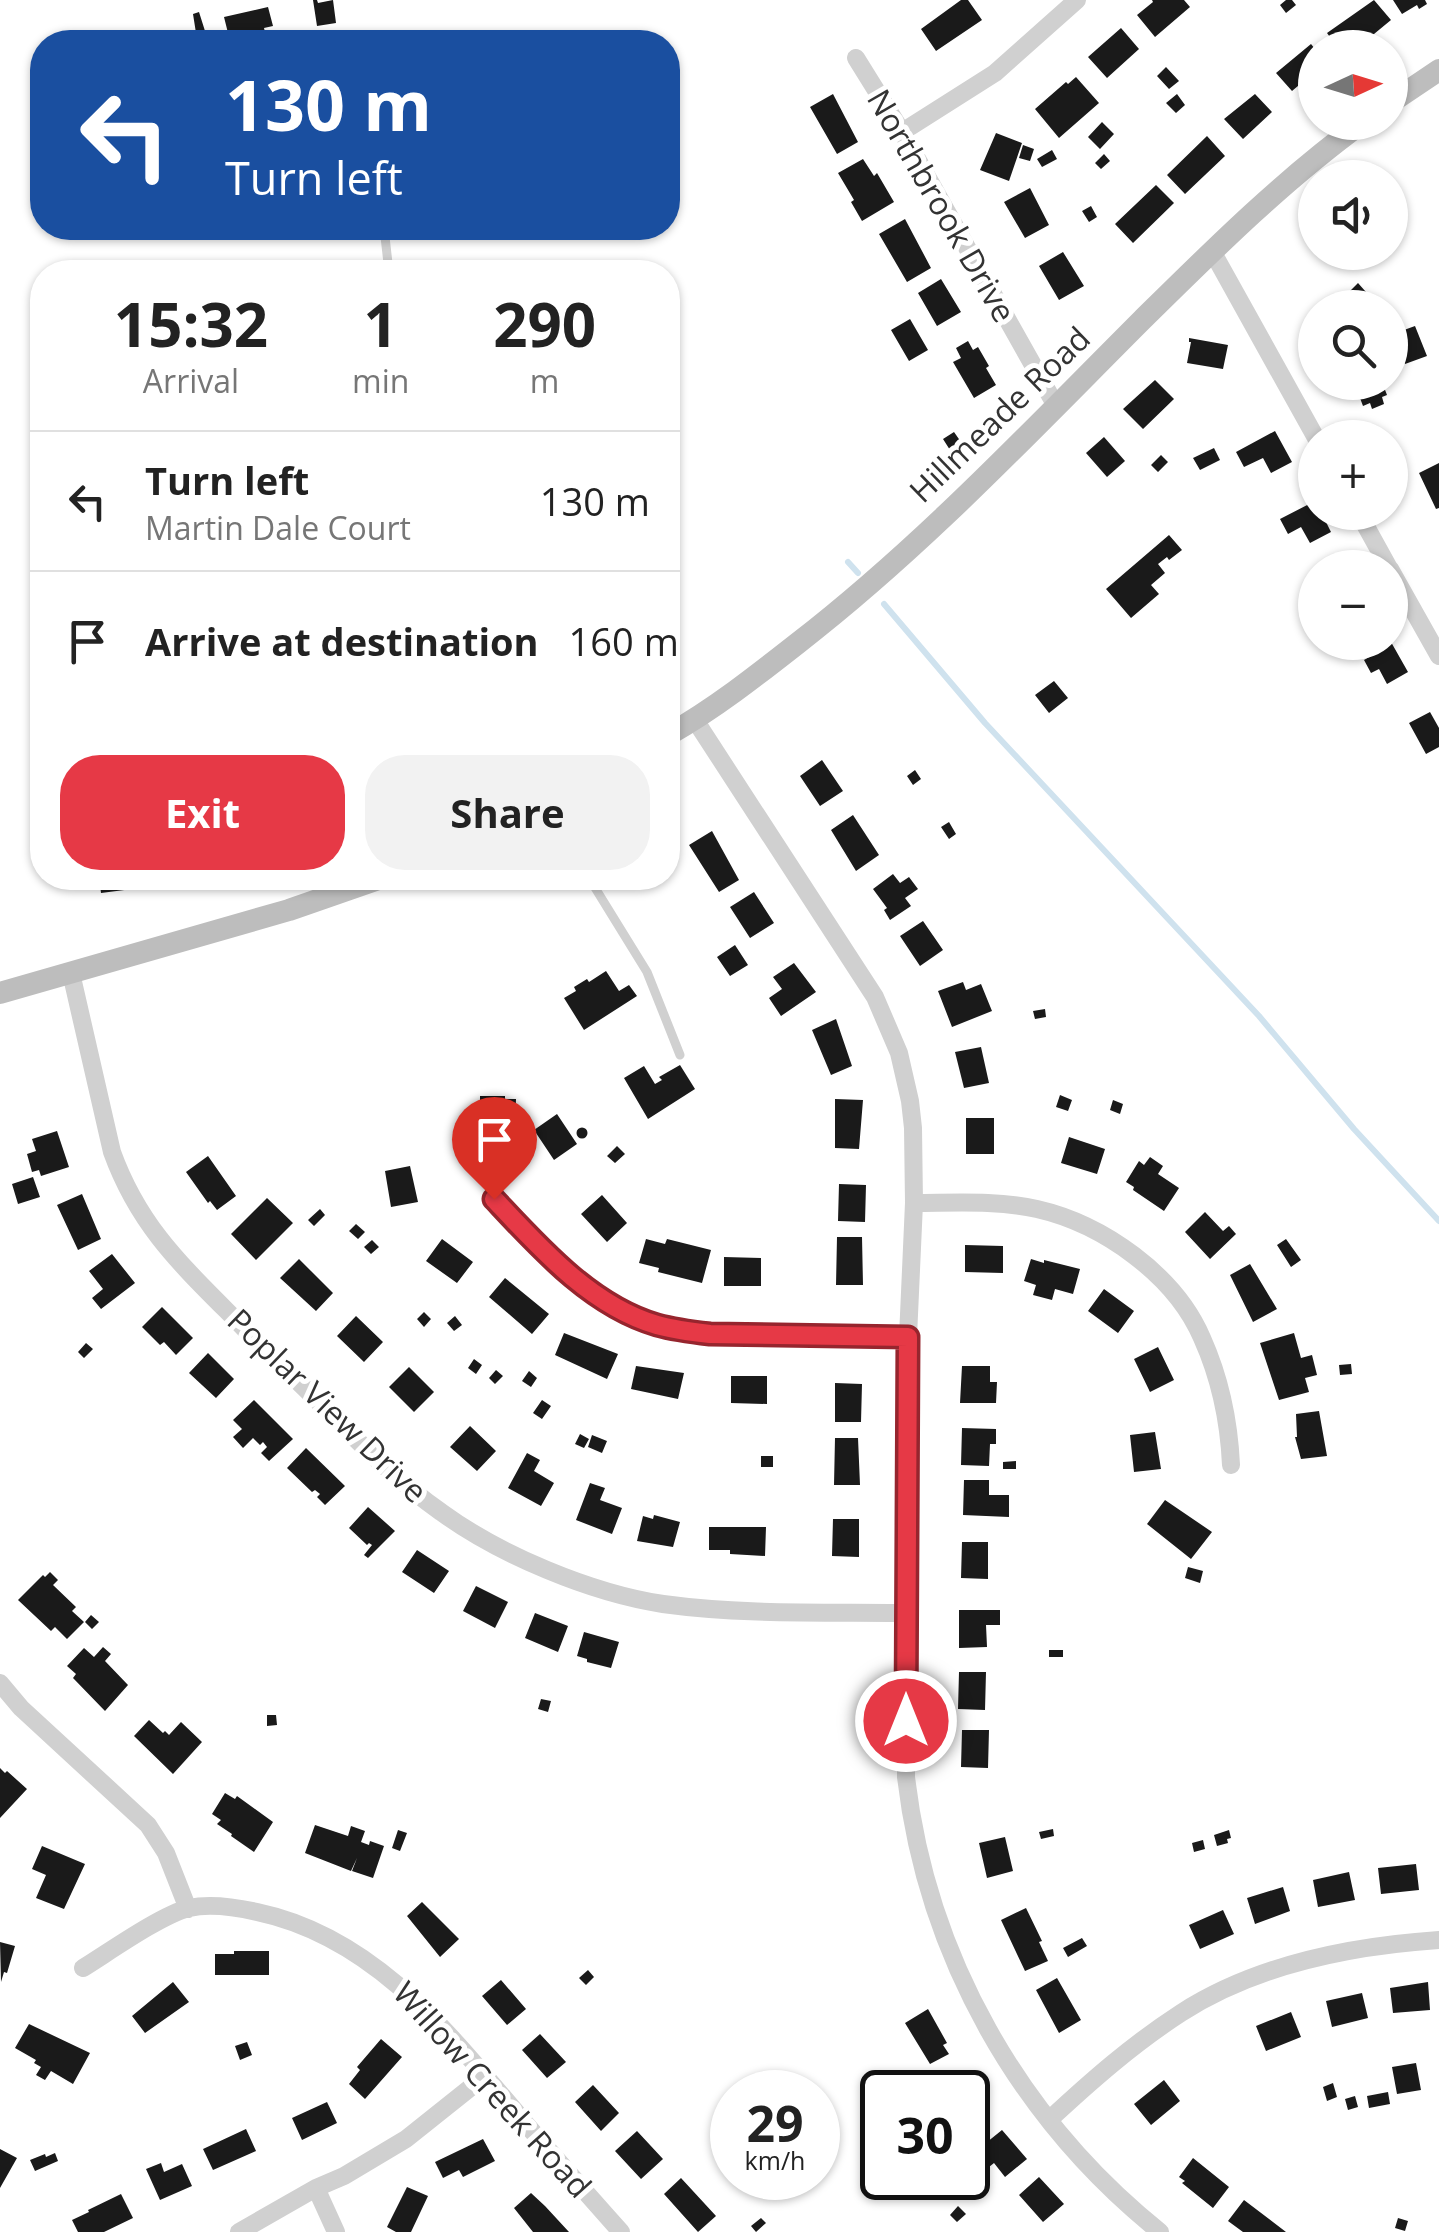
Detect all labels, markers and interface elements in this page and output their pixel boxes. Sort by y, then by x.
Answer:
north arrow [1298,30,1408,140]
map controls [1298,30,1408,660]
text: 130 m [225,56,432,152]
icon: left [60,70,190,200]
street label: Northbrook Drive [858,81,1026,329]
text: Turn left [225,147,403,208]
button: sound [1298,160,1408,270]
text: 15:32 [114,283,268,365]
text: 1 [364,283,398,365]
text: 290 [493,283,596,365]
button: search [1298,290,1408,400]
street label: Hillmeade Road [899,317,1099,511]
text: Arrival [143,359,239,402]
text: min [352,359,409,402]
text: m [530,359,559,402]
button: + [1298,420,1408,530]
text: Turn left [145,454,309,506]
icon: left [60,474,115,529]
text: 130 m [540,475,650,527]
text: Martin Dale Court [145,506,411,549]
button: − [1298,550,1408,660]
icon: arrive [60,614,115,669]
text: Arrive at destination [145,615,539,667]
text: 160 m [569,615,679,667]
button: Exit [60,755,345,870]
button: Share [365,755,650,870]
pin [452,1097,537,1200]
icon: arrive [467,1112,522,1167]
street label: Poplar View Drive [219,1298,437,1511]
position arrow [854,1669,958,1773]
street label: Willow Creek Road [385,1972,602,2206]
speed limit sign: 30 [860,2070,990,2200]
text: 29 [746,2089,804,2157]
text: km/h [745,2143,805,2177]

